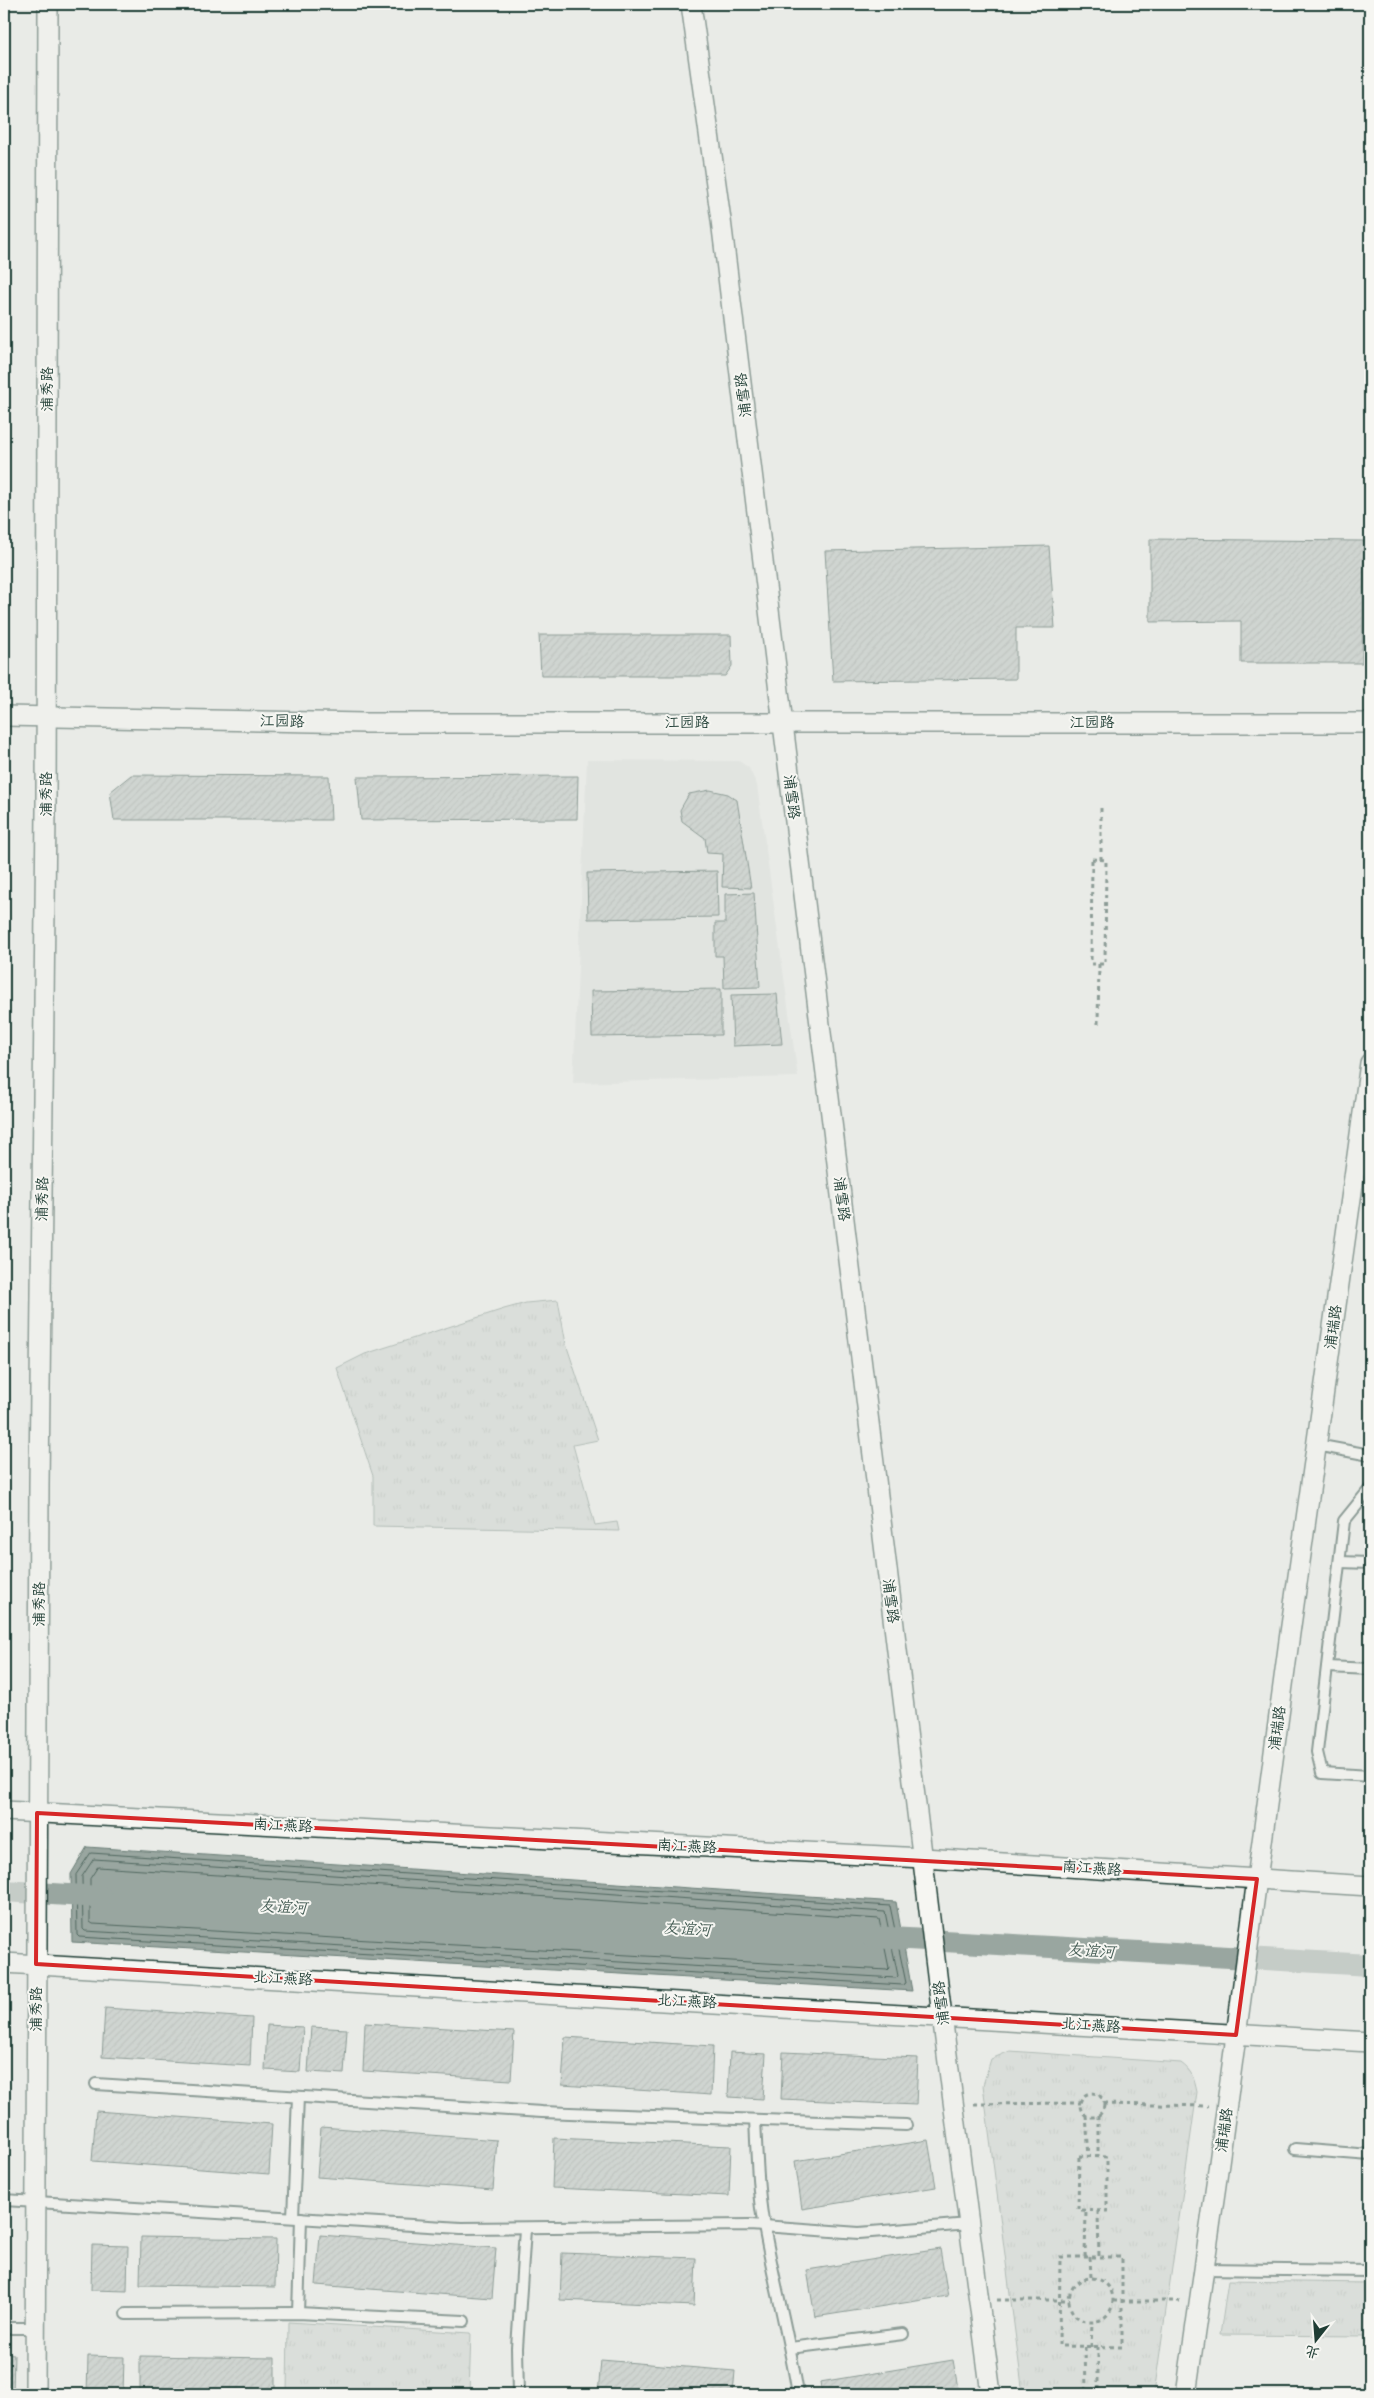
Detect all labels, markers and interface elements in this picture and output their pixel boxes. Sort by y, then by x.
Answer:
street label: 浦秀路 [36,366,60,412]
street label: 浦雪路 [729,371,759,419]
street label: 江园路 [259,710,305,734]
street label: 江园路 [664,711,710,735]
street label: 江园路 [1069,711,1115,735]
street label: 浦秀路 [35,771,59,817]
street label: 浦雪路 [776,773,806,821]
street label: 浦雪路 [826,1175,856,1223]
street label: 浦秀路 [31,1176,55,1222]
street label: 浦瑞路 [1319,1303,1349,1351]
street label: 浦雪路 [875,1577,905,1625]
street label: 浦秀路 [28,1581,52,1627]
street label: 浦瑞路 [1263,1704,1293,1752]
street label: 南江燕路 [252,1812,314,1840]
street label: 南江燕路 [656,1833,718,1861]
street label: 南江燕路 [1061,1855,1123,1883]
water label: 友谊河 [258,1894,311,1921]
water label: 友谊河 [662,1916,715,1943]
water label: 友谊河 [1066,1938,1119,1965]
street label: 北江燕路 [252,1965,314,1993]
street label: 浦雪路 [927,1979,957,2027]
street label: 浦秀路 [25,1986,49,2032]
street label: 北江燕路 [656,1988,718,2016]
street label: 北江燕路 [1060,2012,1122,2040]
street label: 浦瑞路 [1210,2106,1240,2154]
north arrow [1292,2316,1342,2366]
text: 北 [1303,2339,1322,2364]

